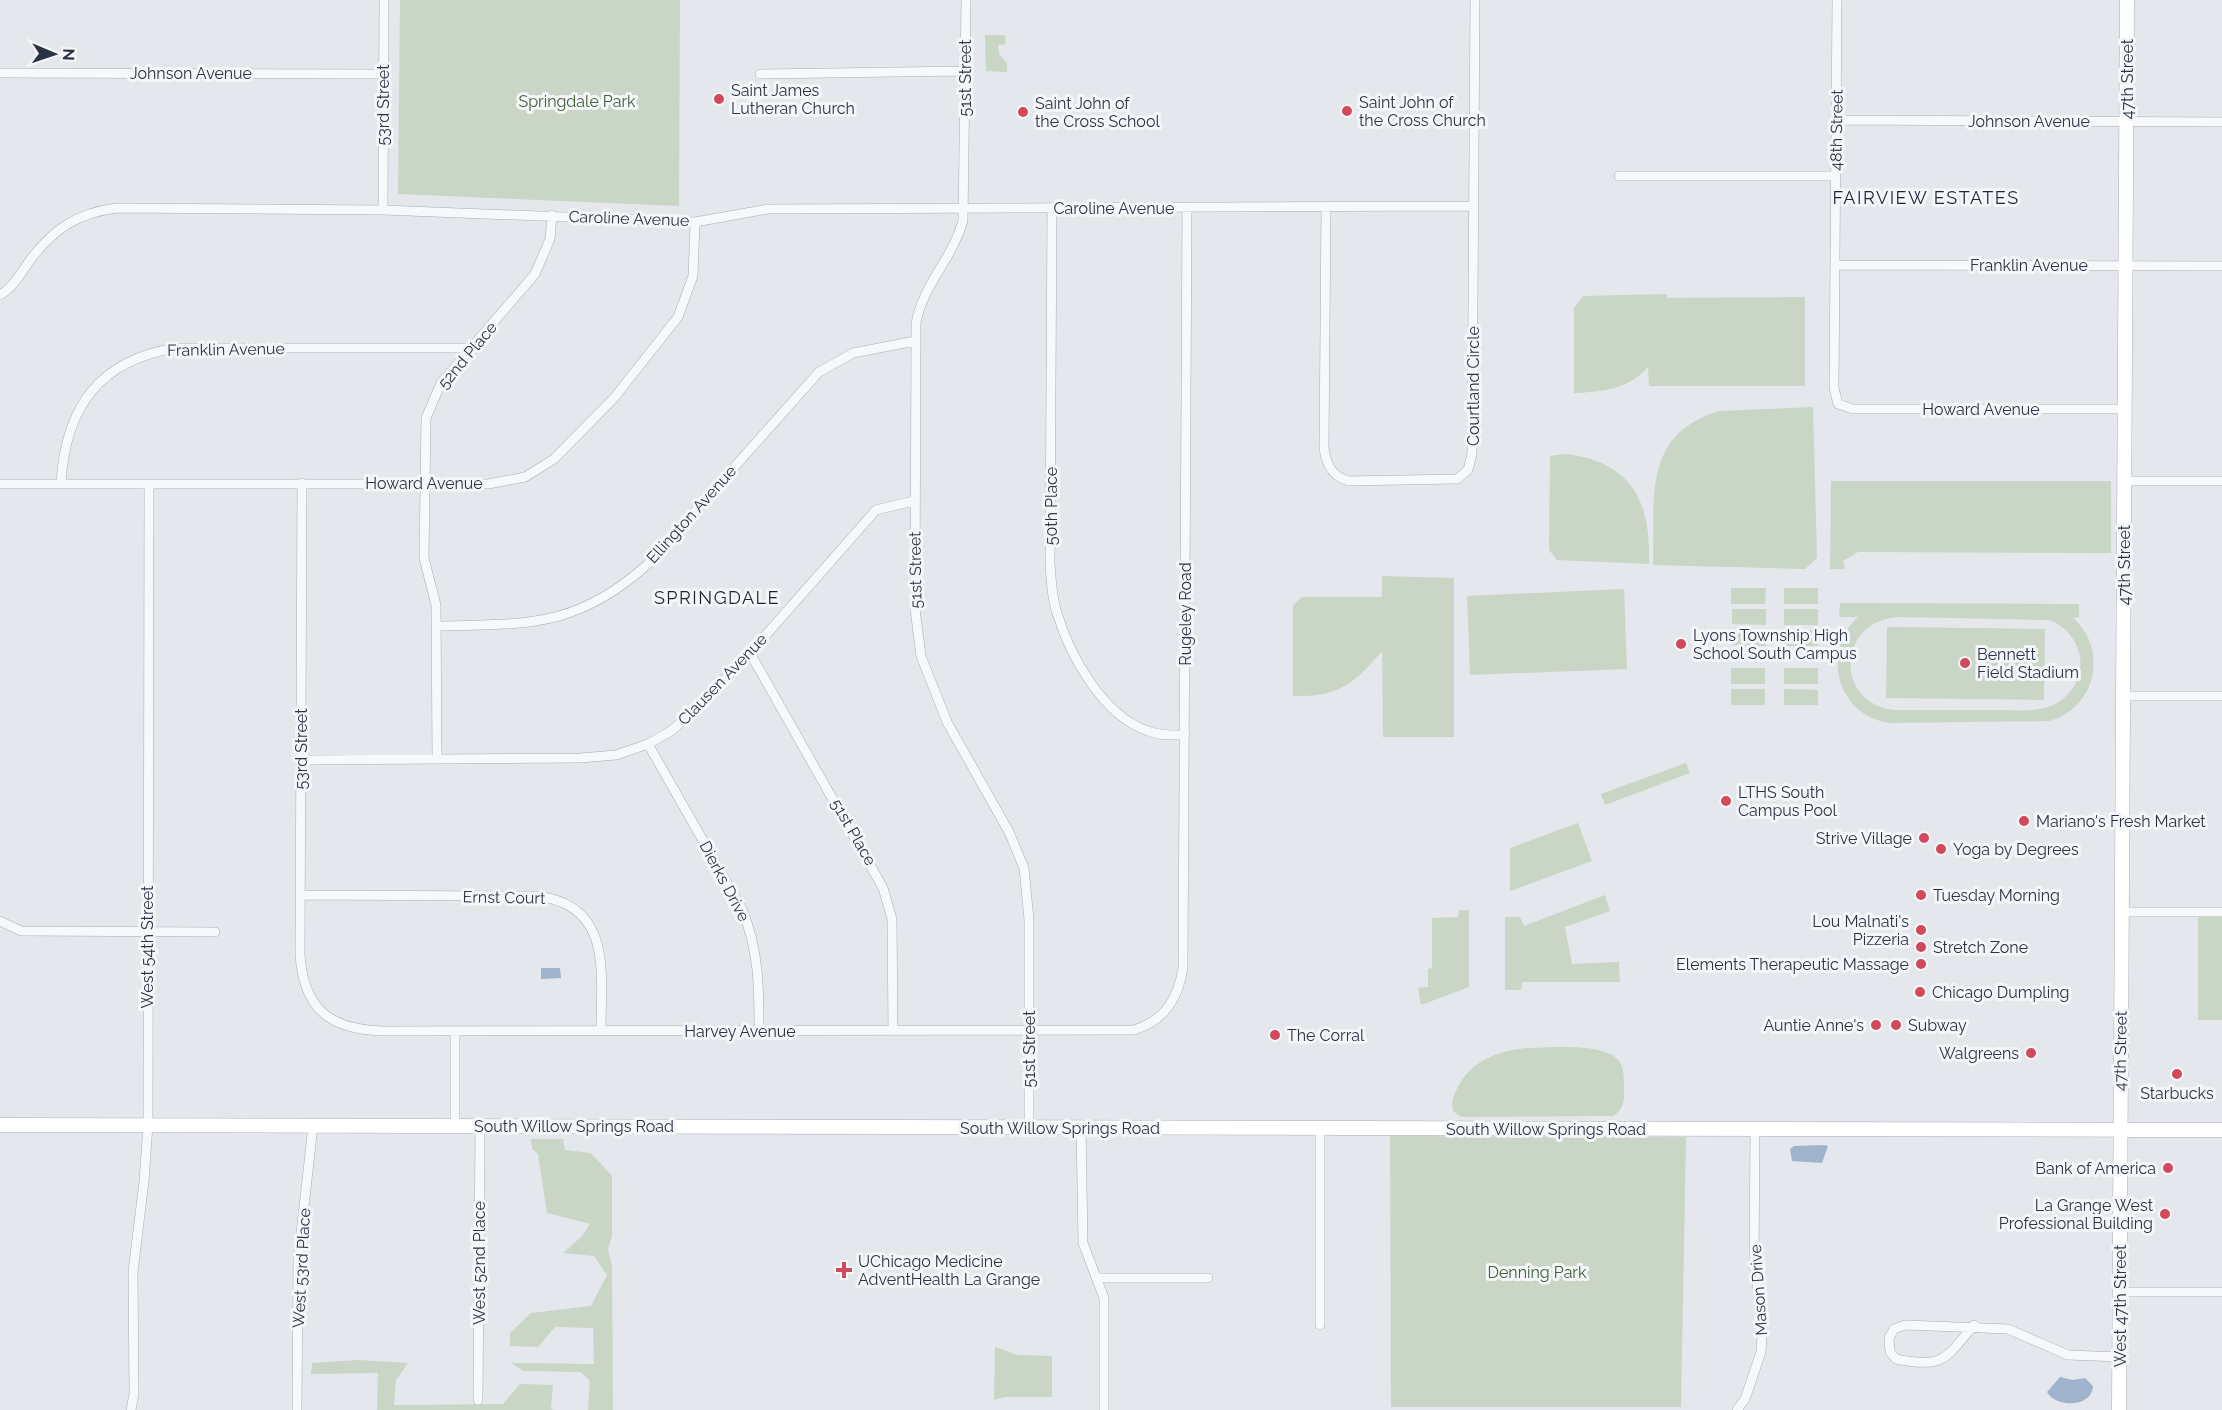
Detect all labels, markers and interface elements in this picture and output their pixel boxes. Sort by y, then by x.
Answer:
north arrow [24,24,84,84]
street label: 47th Street [2118,38,2137,119]
street label: 51st Street [956,39,975,117]
text: N [59,48,78,61]
street label: Johnson Avenue [130,64,252,83]
street label: 53rd Street [374,64,393,146]
place label: Saint James Lutheran Church [731,81,855,118]
street label: 48th Street [1826,89,1847,171]
park label: Springdale Park [518,92,636,111]
marker: Saint James Lutheran Church [712,92,726,106]
place label: Saint John of the Cross Church [1359,93,1486,130]
place label: Saint John of the Cross School [1035,94,1160,131]
marker: Saint John of the Cross Church [1340,104,1354,118]
marker: Saint John of the Cross School [1016,105,1030,119]
street label: Johnson Avenue [1968,112,2090,131]
district label: FAIRVIEW ESTATES [1832,187,2020,208]
street label: Caroline Avenue [1054,199,1174,218]
street label: Caroline Avenue [568,207,690,230]
street label: Franklin Avenue [1970,256,2088,275]
street label: 52nd Place [434,318,501,393]
street label: Courtland Circle [1464,326,1483,446]
street label: Franklin Avenue [167,339,285,360]
street label: Howard Avenue [1922,400,2040,419]
street label: Ellington Avenue [643,462,740,567]
street label: 50th Place [1042,467,1061,545]
street label: Howard Avenue [365,474,483,493]
street label: 47th Street [2115,524,2134,605]
street label: 51st Street [905,531,926,609]
street label: Rugeley Road [1176,562,1195,666]
district label: SPRINGDALE [654,587,780,608]
place label: Lyons Township High School South Campus [1693,626,1857,663]
street label: Clausen Avenue [674,630,771,729]
marker: Lyons Township High School South Campus [1674,637,1688,651]
place label: Bennett Field Stadium [1977,645,2079,682]
marker: Bennett Field Stadium [1958,656,1972,670]
street label: 53rd Street [292,708,311,790]
place label: LTHS South Campus Pool [1738,783,1837,820]
marker: LTHS South Campus Pool [1719,794,1733,808]
street label: 51st Place [827,796,880,869]
place label: Mariano's Fresh Market [2036,812,2206,831]
marker: Mariano's Fresh Market [2017,814,2031,828]
place label: Strive Village [1816,829,1912,848]
marker: Strive Village [1917,831,1931,845]
street label: Dierks Drive [695,838,754,925]
place label: Yoga by Degrees [1953,840,2079,859]
marker: Yoga by Degrees [1934,842,1948,856]
street label: West 54th Street [138,885,157,1008]
place label: Tuesday Morning [1933,886,2060,905]
street label: Ernst Court [462,887,546,908]
marker: Tuesday Morning [1914,888,1928,902]
place label: Lou Malnati's Pizzeria [1812,912,1909,949]
marker: Lou Malnati's Pizzeria [1914,923,1928,937]
place label: Stretch Zone [1933,938,2028,957]
marker: Stretch Zone [1914,940,1928,954]
place label: Elements Therapeutic Massage [1676,955,1909,974]
marker: Elements Therapeutic Massage [1914,957,1928,971]
place label: Chicago Dumpling [1932,983,2069,1002]
marker: Chicago Dumpling [1913,985,1927,999]
street label: 51st Street [1020,1010,1039,1088]
street label: 47th Street [2110,1010,2131,1091]
place label: Auntie Anne's [1763,1016,1864,1035]
place label: Subway [1908,1016,1967,1035]
marker: Auntie Anne's [1869,1018,1883,1032]
marker: Subway [1889,1018,1903,1032]
street label: Harvey Avenue [684,1022,796,1041]
place label: The Corral [1287,1026,1365,1045]
marker: The Corral [1268,1028,1282,1042]
place label: Walgreens [1939,1044,2019,1063]
marker: Walgreens [2024,1046,2038,1060]
marker: Starbucks [2170,1067,2184,1081]
place label: Starbucks [2140,1084,2214,1103]
street label: South Willow Springs Road [474,1117,674,1136]
street label: South Willow Springs Road [960,1119,1160,1138]
street label: South Willow Springs Road [1446,1120,1646,1139]
place label: Bank of America [2035,1159,2156,1178]
marker: Bank of America [2161,1161,2175,1175]
place label: La Grange West Professional Building [1999,1196,2154,1233]
street label: West 52nd Place [470,1201,489,1325]
marker: La Grange West Professional Building [2158,1207,2172,1221]
street label: West 53rd Place [289,1208,314,1328]
street label: Mason Drive [1746,1244,1771,1336]
street label: West 47th Street [2111,1244,2130,1367]
place label: UChicago Medicine AdventHealth La Grange [858,1252,1040,1289]
marker: UChicago Medicine AdventHealth La Grange [835,1261,853,1279]
park label: Denning Park [1488,1263,1587,1282]

